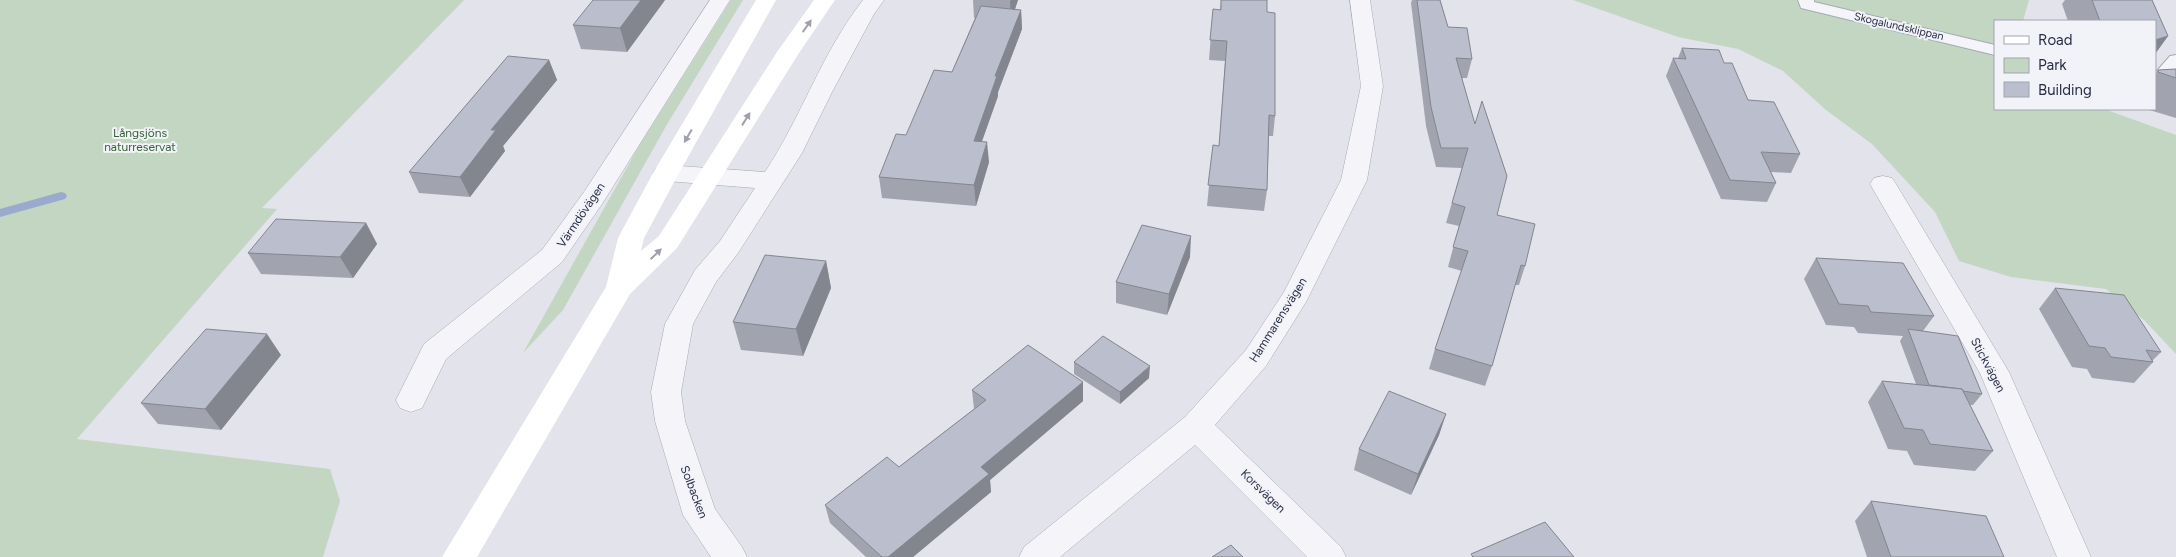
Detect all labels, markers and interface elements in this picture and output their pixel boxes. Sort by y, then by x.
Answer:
street label: Skogalundsklippan [1853,10,1945,43]
one-way arrow [802,19,812,33]
legend [1994,20,2156,110]
text: Road [2038,31,2073,49]
text: Park [2038,56,2067,74]
text: Building [2038,81,2092,99]
one-way arrow [742,113,751,126]
park label: Långsjöns naturreservat [104,126,176,154]
one-way arrow [683,129,692,142]
street label: Värmdövägen [554,180,608,250]
one-way arrow [649,248,661,260]
street label: Hammarensvägen [1246,275,1310,365]
street label: Stickvägen [1968,335,2008,395]
street label: Solbacken [678,464,711,521]
street label: Korsvägen [1238,466,1288,516]

